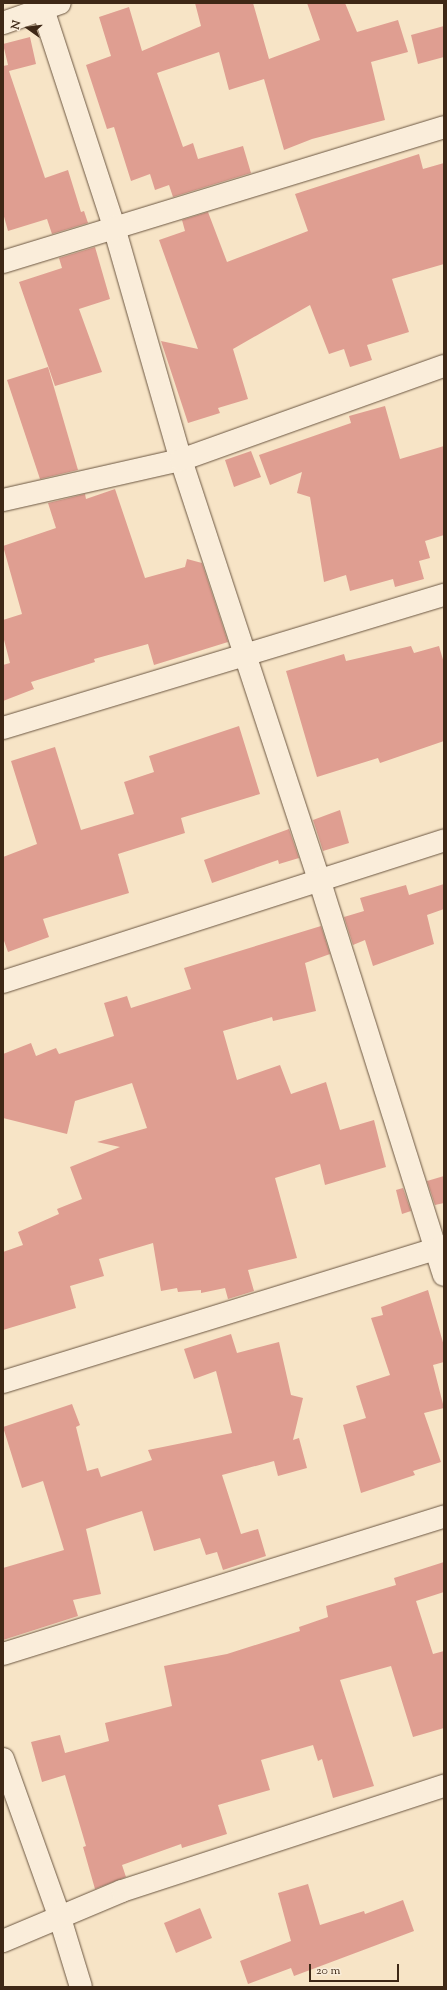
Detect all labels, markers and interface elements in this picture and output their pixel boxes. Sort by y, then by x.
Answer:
north arrow [8,8,48,48]
text: N [8,19,25,31]
scale bar [311,1956,401,1982]
text: 20 m [316,1962,340,1980]

